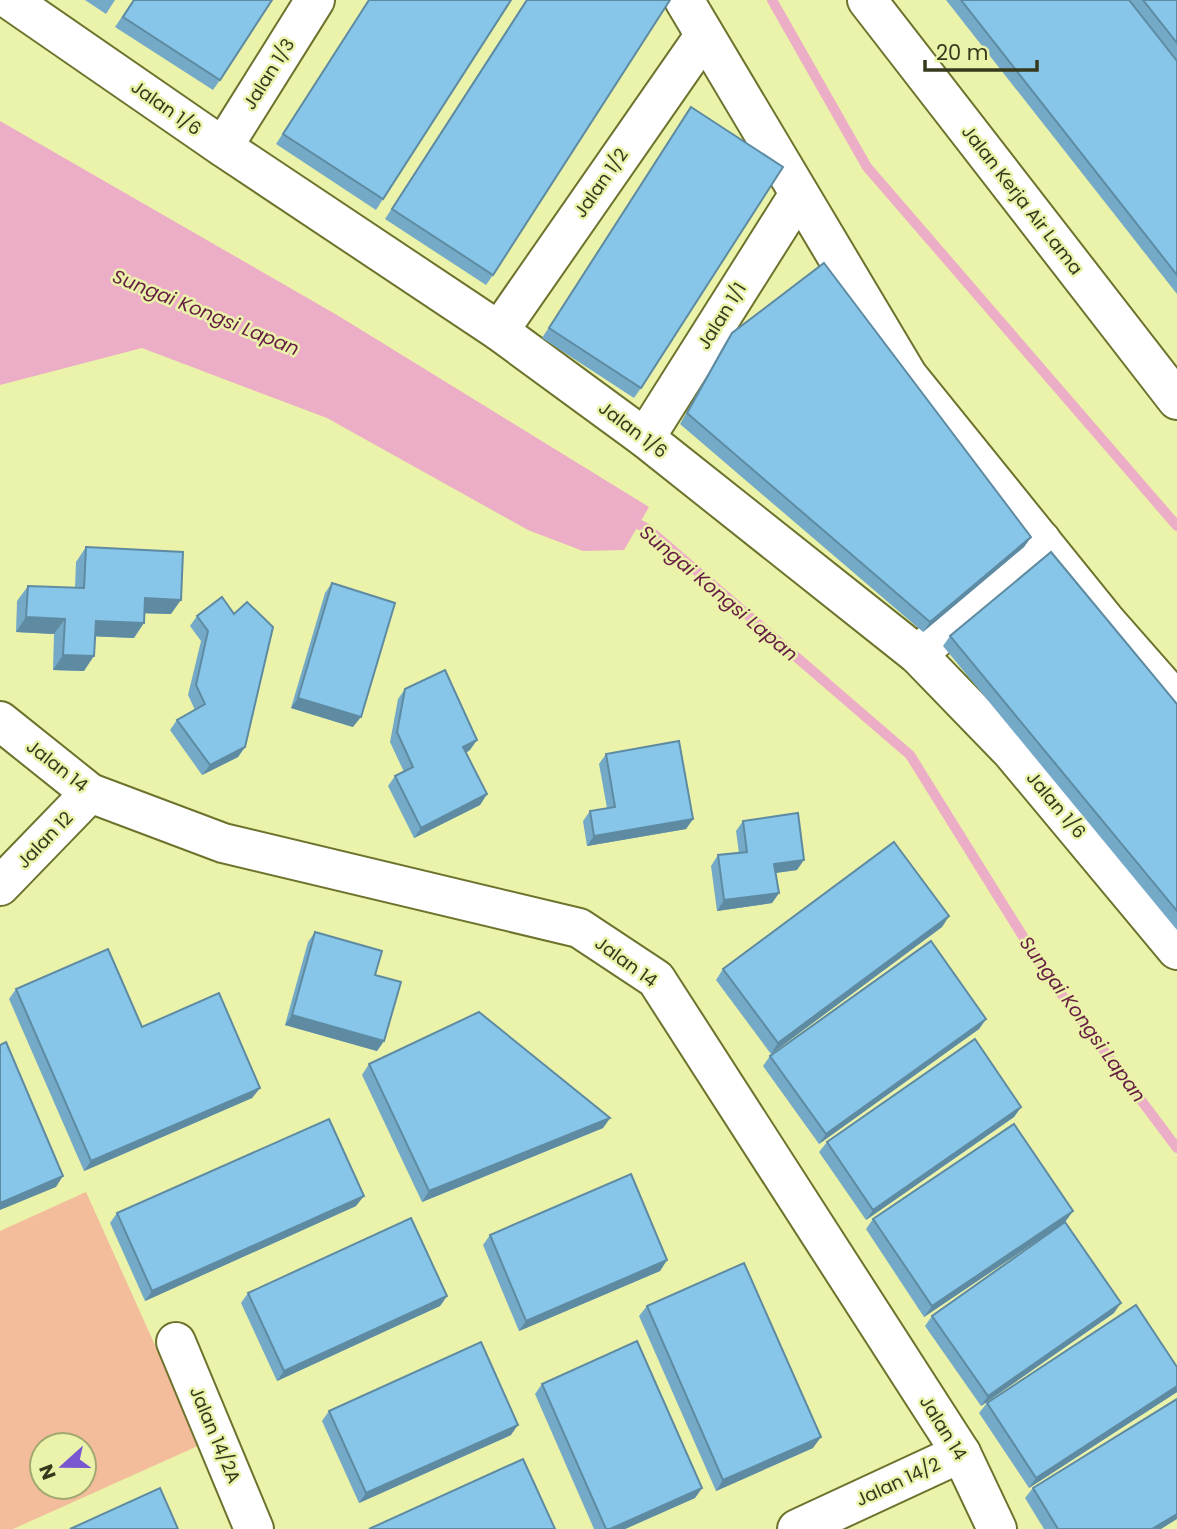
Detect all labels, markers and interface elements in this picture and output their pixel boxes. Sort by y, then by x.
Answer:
scale bar [925,28,1037,72]
street label: Jalan 1/3 [237,33,300,114]
text: 20 m [936,38,989,67]
street label: Jalan 1/6 [126,74,206,141]
street label: Jalan Kerja Air Lama [956,120,1089,280]
street label: Jalan 1/2 [568,143,634,222]
water label: Sungai Kongsi Lapan [108,263,303,362]
street label: Jalan 1/1 [691,277,752,354]
street label: Jalan 1/6 [594,395,673,464]
water label: Sungai Kongsi Lapan [634,519,804,668]
street label: Jalan 14 [21,734,93,798]
street label: Jalan 1/6 [1021,766,1092,844]
street label: Jalan 12 [11,806,78,874]
street label: Jalan 14 [590,930,663,993]
water label: Sungai Kongsi Lapan [1013,931,1152,1108]
street label: Jalan 14/2A [184,1383,247,1487]
street label: Jalan 14 [914,1391,973,1465]
north arrow [28,1431,98,1501]
street label: Jalan 14/2 [851,1451,944,1512]
text: N [32,1460,63,1483]

